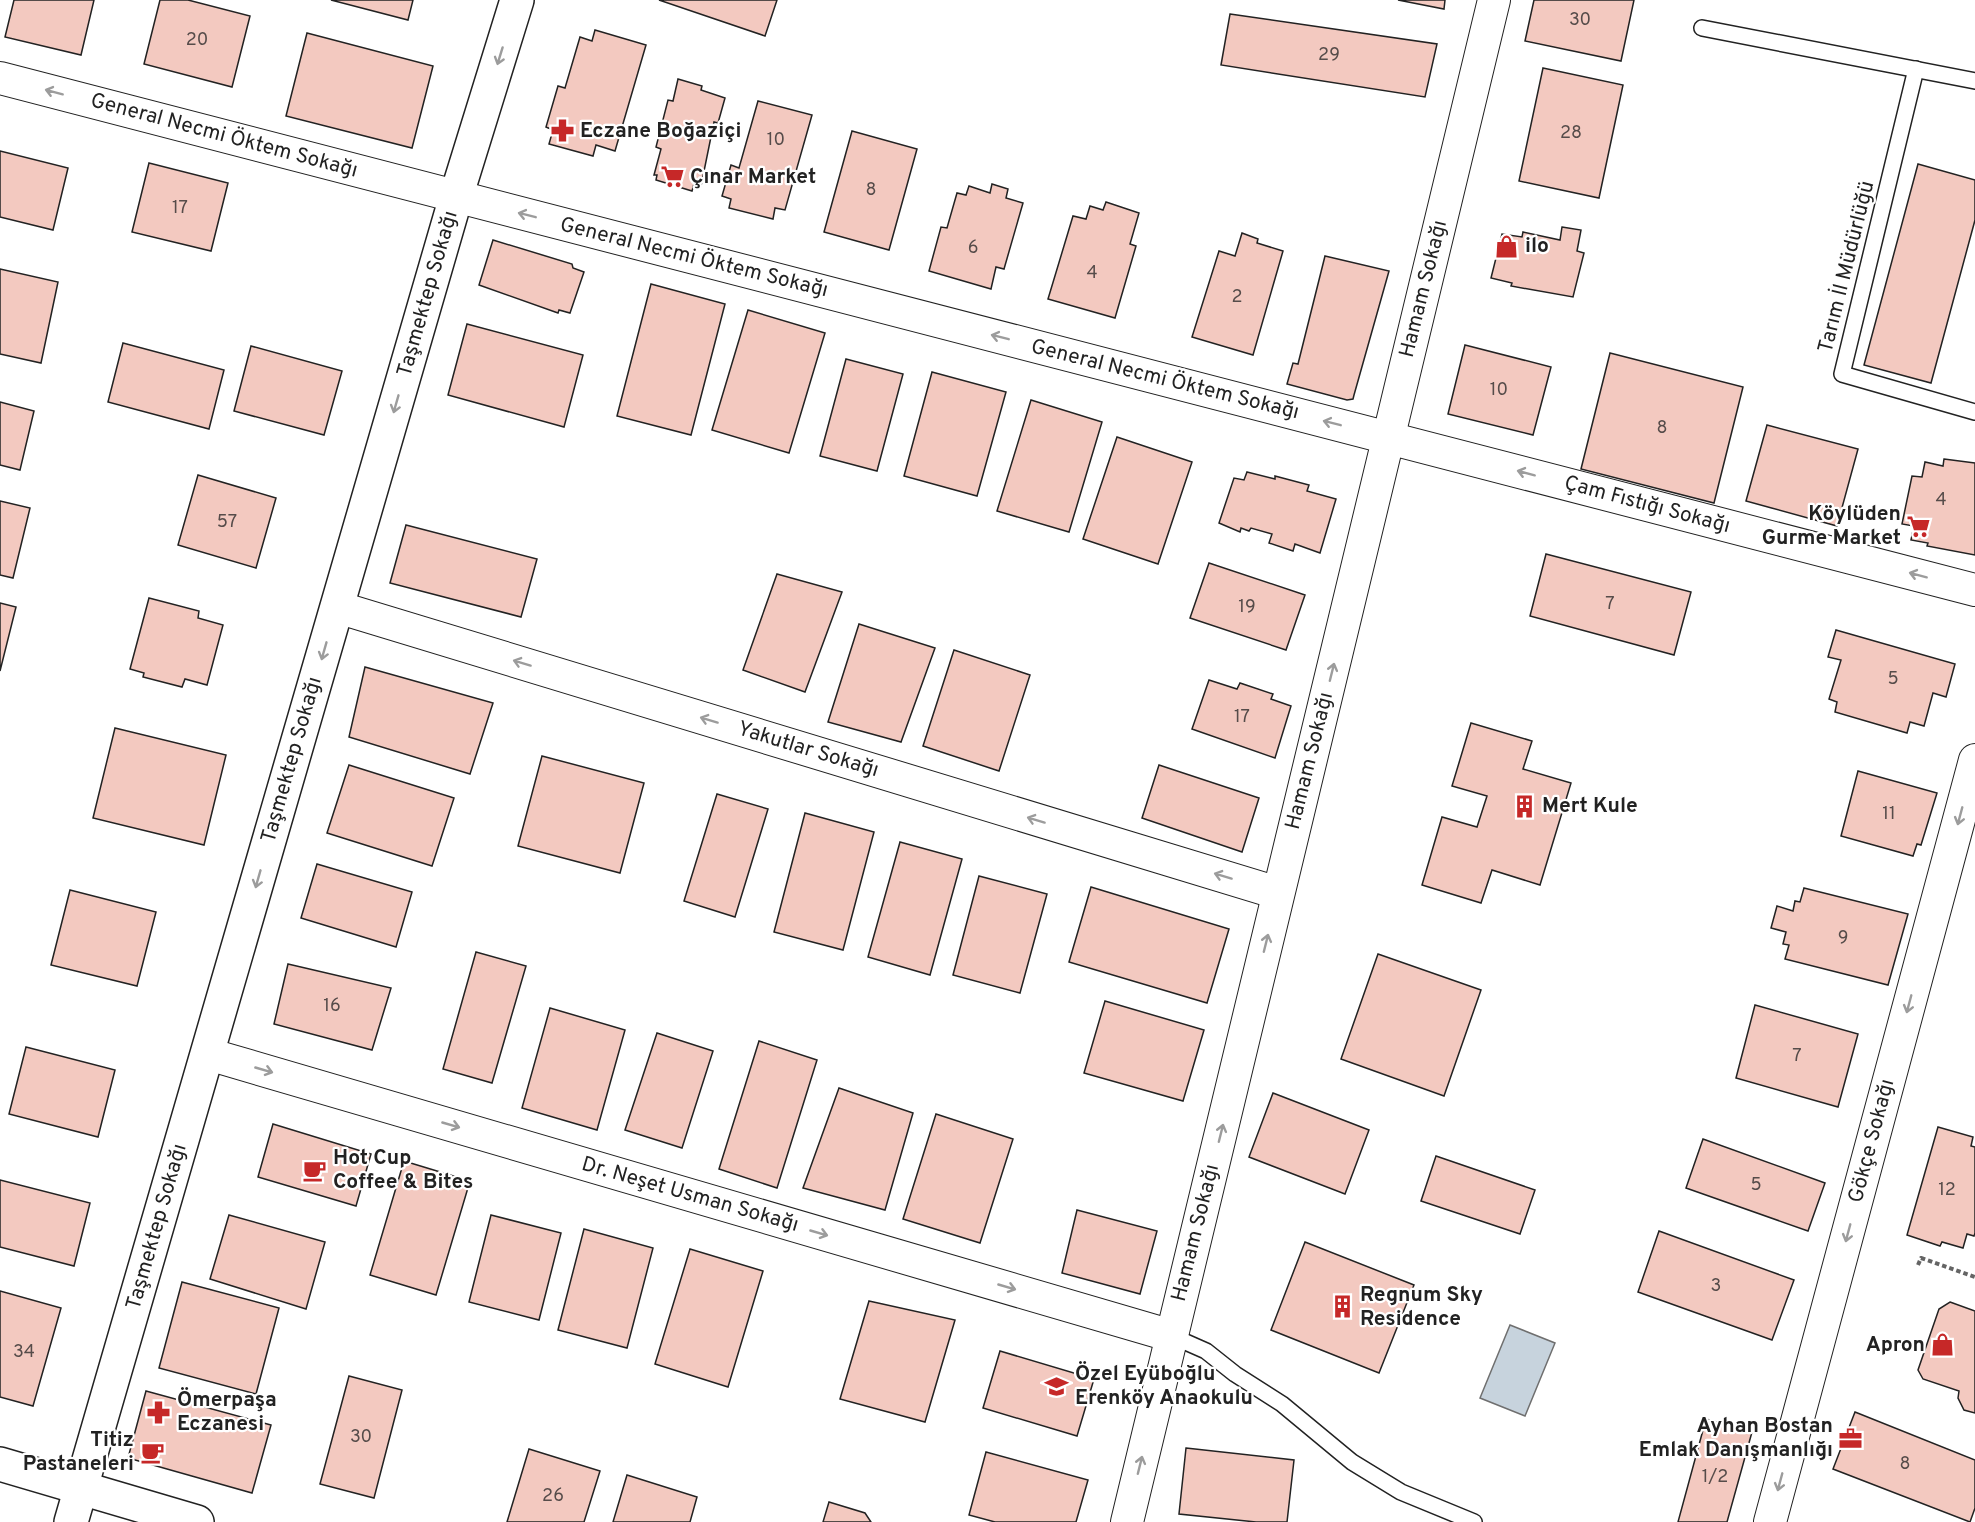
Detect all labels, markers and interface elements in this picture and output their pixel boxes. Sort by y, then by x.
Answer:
house number: 30 [1569,9,1591,32]
house number: 20 [186,29,208,52]
house number: 29 [1318,44,1340,67]
one-way arrow [494,46,505,65]
one-way arrow [44,86,63,98]
street label: General Necmi Öktem Sokağı [87,87,361,185]
pharmacy icon: Eczane Boğaziçi [549,118,575,144]
place label: Eczane Boğaziçi [580,118,741,145]
house number: 28 [1560,122,1582,145]
house number: 10 [767,129,785,152]
supermarket icon: Çınar Market [659,164,685,190]
place label: Çınar Market [690,164,816,191]
street label: Tarım İl Müdürlüğü [1813,178,1881,356]
house number: 8 [866,179,877,202]
house number: 17 [172,197,188,220]
street label: Taşmektep Sokağı [391,208,465,380]
one-way arrow [518,209,537,220]
street label: General Necmi Öktem Sokağı [557,212,831,304]
street label: Hamam Sokağı [1394,218,1454,360]
shop icon: ilo [1494,233,1520,259]
place label: ilo [1525,233,1549,260]
house number: 6 [968,237,978,260]
house number: 4 [1086,262,1098,285]
house number: 2 [1231,286,1243,309]
one-way arrow [991,331,1010,343]
street label: General Necmi Öktem Sokağı [1028,334,1302,426]
house number: 10 [1490,379,1508,402]
one-way arrow [390,394,401,413]
one-way arrow [1322,416,1341,428]
house number: 8 [1657,417,1668,440]
one-way arrow [1517,467,1536,479]
street label: Çam Fıstığı Sokağı [1561,470,1733,540]
house number: 4 [1935,489,1947,512]
place label: Köylüden Gurme Market [1762,501,1901,552]
house number: 57 [217,511,237,534]
supermarket icon: Köylüden Gurme Market [1906,513,1932,539]
one-way arrow [1909,569,1928,580]
house number: 7 [1605,593,1615,616]
house number: 19 [1238,596,1256,619]
one-way arrow [318,641,329,660]
one-way arrow [513,657,532,668]
one-way arrow [1326,663,1338,682]
house number: 5 [1887,668,1899,691]
street label: Taşmektep Sokağı [255,674,329,846]
street label: Hamam Sokağı [1280,690,1340,832]
house number: 17 [1234,706,1250,729]
one-way arrow [700,714,719,725]
street label: Yakutlar Sokağı [734,716,882,784]
building icon: Mert Kule [1511,793,1537,819]
place label: Mert Kule [1542,793,1638,820]
house number: 11 [1882,803,1896,826]
one-way arrow [1954,806,1965,825]
one-way arrow [1027,814,1046,825]
one-way arrow [252,869,263,888]
one-way arrow [1213,870,1232,881]
house number: 9 [1838,927,1848,950]
one-way arrow [1261,934,1273,953]
one-way arrow [1903,994,1914,1013]
house number: 16 [323,995,341,1018]
house number: 7 [1792,1045,1802,1068]
one-way arrow [254,1065,273,1076]
street label: Gökçe Sokağı [1843,1076,1901,1206]
one-way arrow [441,1120,460,1131]
one-way arrow [1215,1123,1227,1142]
street label: Taşmektep Sokağı [120,1141,194,1313]
place label: Hot Cup Coffee & Bites [333,1145,473,1196]
street label: Dr. Neşet Usman Sokağı [578,1151,802,1239]
cafe icon: Hot Cup Coffee & Bites [302,1157,328,1183]
street label: Hamam Sokağı [1166,1162,1226,1304]
house number: 5 [1750,1174,1762,1197]
house number: 12 [1938,1179,1956,1202]
one-way arrow [1841,1223,1853,1242]
one-way arrow [810,1228,829,1239]
house number: 3 [1711,1275,1721,1298]
one-way arrow [997,1282,1016,1293]
place label: Regnum Sky Residence [1360,1282,1483,1333]
building icon: Regnum Sky Residence [1329,1294,1355,1320]
place label: Apron [1866,1332,1925,1359]
shop icon: Apron [1930,1332,1956,1358]
house number: 34 [13,1341,35,1364]
place label: Özel Eyüboğlu Erenköy Anaokulu [1075,1361,1253,1412]
school or university icon: Özel Eyüboğlu Erenköy Anaokulu [1044,1373,1070,1399]
place label: Ömerpaşa Eczanesi [177,1387,277,1438]
pharmacy icon: Ömerpaşa Eczanesi [146,1399,172,1425]
place label: Ayhan Bostan Emlak Danışmanlığı [1639,1413,1833,1464]
office icon: Ayhan Bostan Emlak Danışmanlığı [1838,1425,1864,1451]
house number: 30 [350,1426,372,1449]
place label: Titiz Pastaneleri [23,1427,134,1478]
cafe icon: Titiz Pastaneleri [139,1439,165,1465]
house number: 8 [1900,1453,1911,1476]
one-way arrow [1135,1456,1147,1475]
house number: 1/2 [1702,1466,1728,1489]
one-way arrow [1774,1472,1786,1491]
house number: 26 [542,1485,564,1508]

